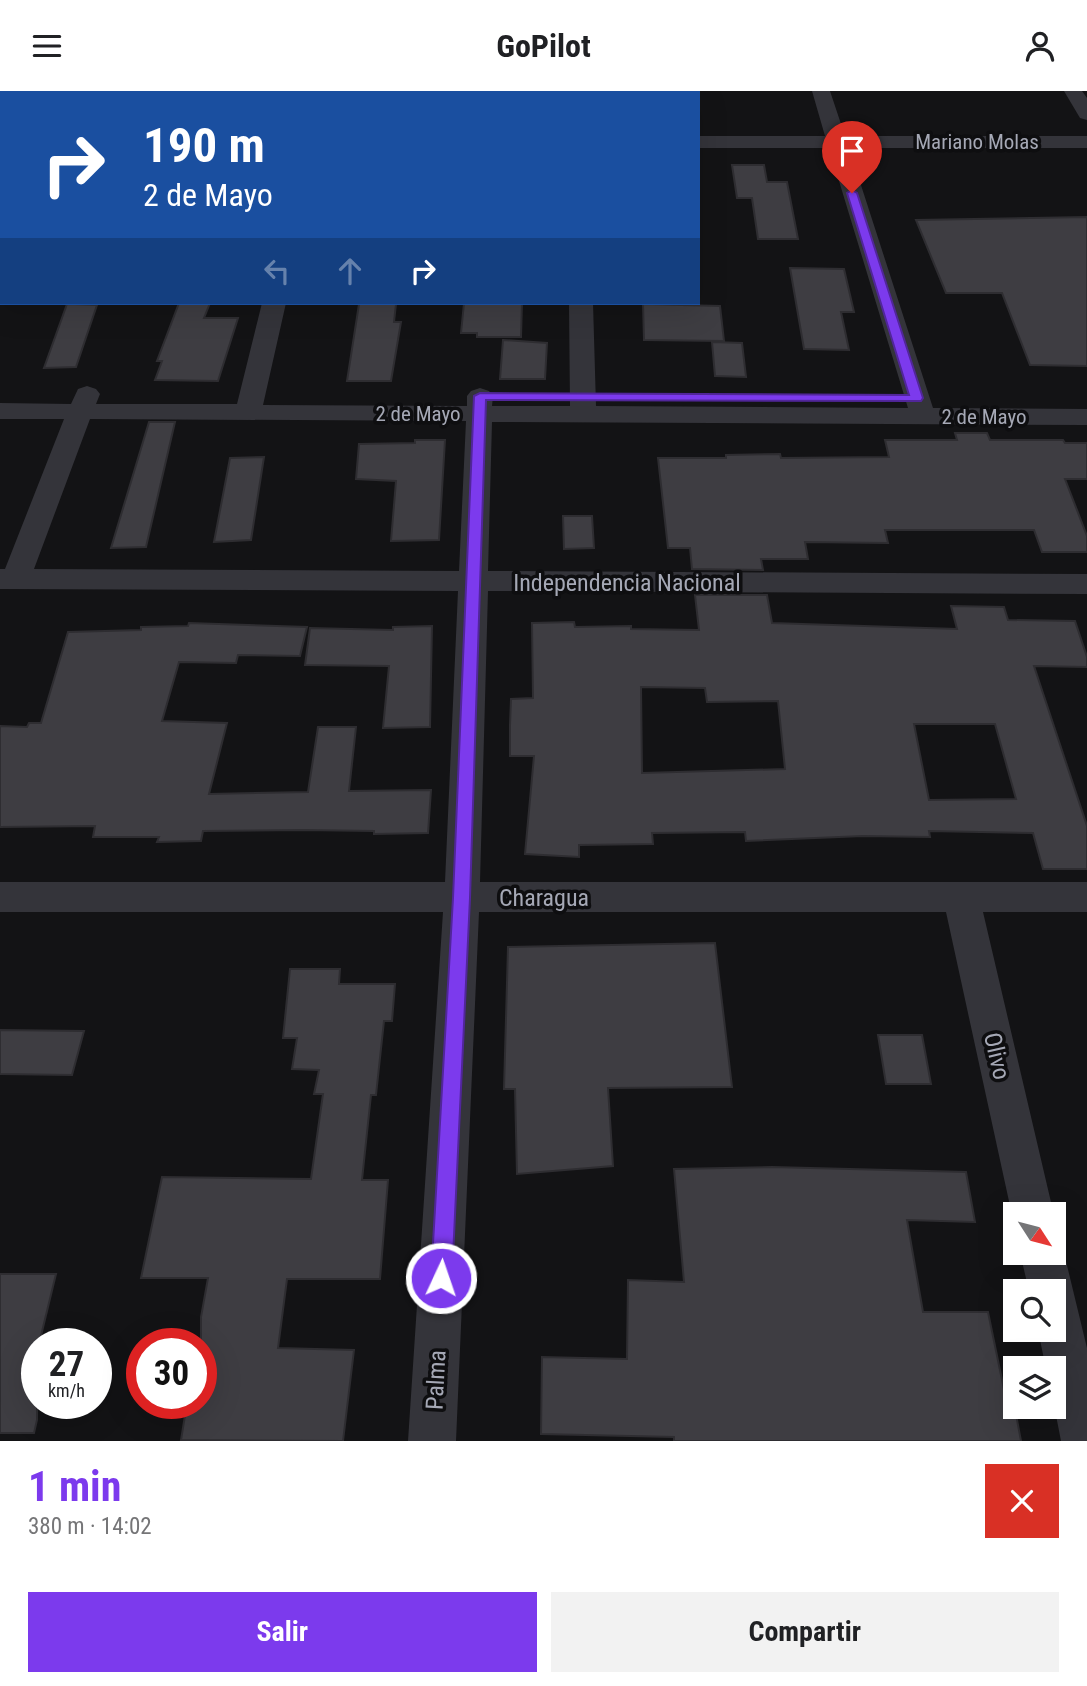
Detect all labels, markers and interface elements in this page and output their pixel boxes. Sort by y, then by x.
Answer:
icon: menu [28,27,66,65]
text: GoPilot [496,27,591,65]
icon: person [1021,27,1059,65]
text: 190 m [143,117,265,174]
icon: right [28,119,119,210]
pin [822,121,882,193]
street label: Mariano Molas [915,130,1039,154]
icon: arrive [833,132,871,170]
text: 2 de Mayo [143,176,273,214]
icon: left [258,252,296,290]
icon: ahead [331,252,369,290]
icon: right [404,252,442,290]
street label: 2 de Mayo [375,402,461,426]
street label: 2 de Mayo [941,405,1027,429]
street label: Independencia Nacional [513,569,741,597]
street label: Charagua [499,884,589,912]
street label: Olivo [978,1030,1016,1082]
north arrow [1003,1202,1066,1265]
map controls [1003,1202,1066,1419]
position arrow [404,1241,478,1315]
button: search [1003,1279,1066,1342]
speed limit sign: 30 [126,1328,217,1419]
text: 27 [49,1344,84,1385]
street label: Palma [420,1349,452,1411]
button: layers [1003,1356,1066,1419]
text: km/h [48,1380,85,1401]
text: 1 min [28,1462,121,1511]
button: close [985,1464,1059,1538]
text: 380 m · 14:02 [28,1513,152,1540]
button: Salir [28,1592,537,1672]
button: Compartir [551,1592,1059,1672]

